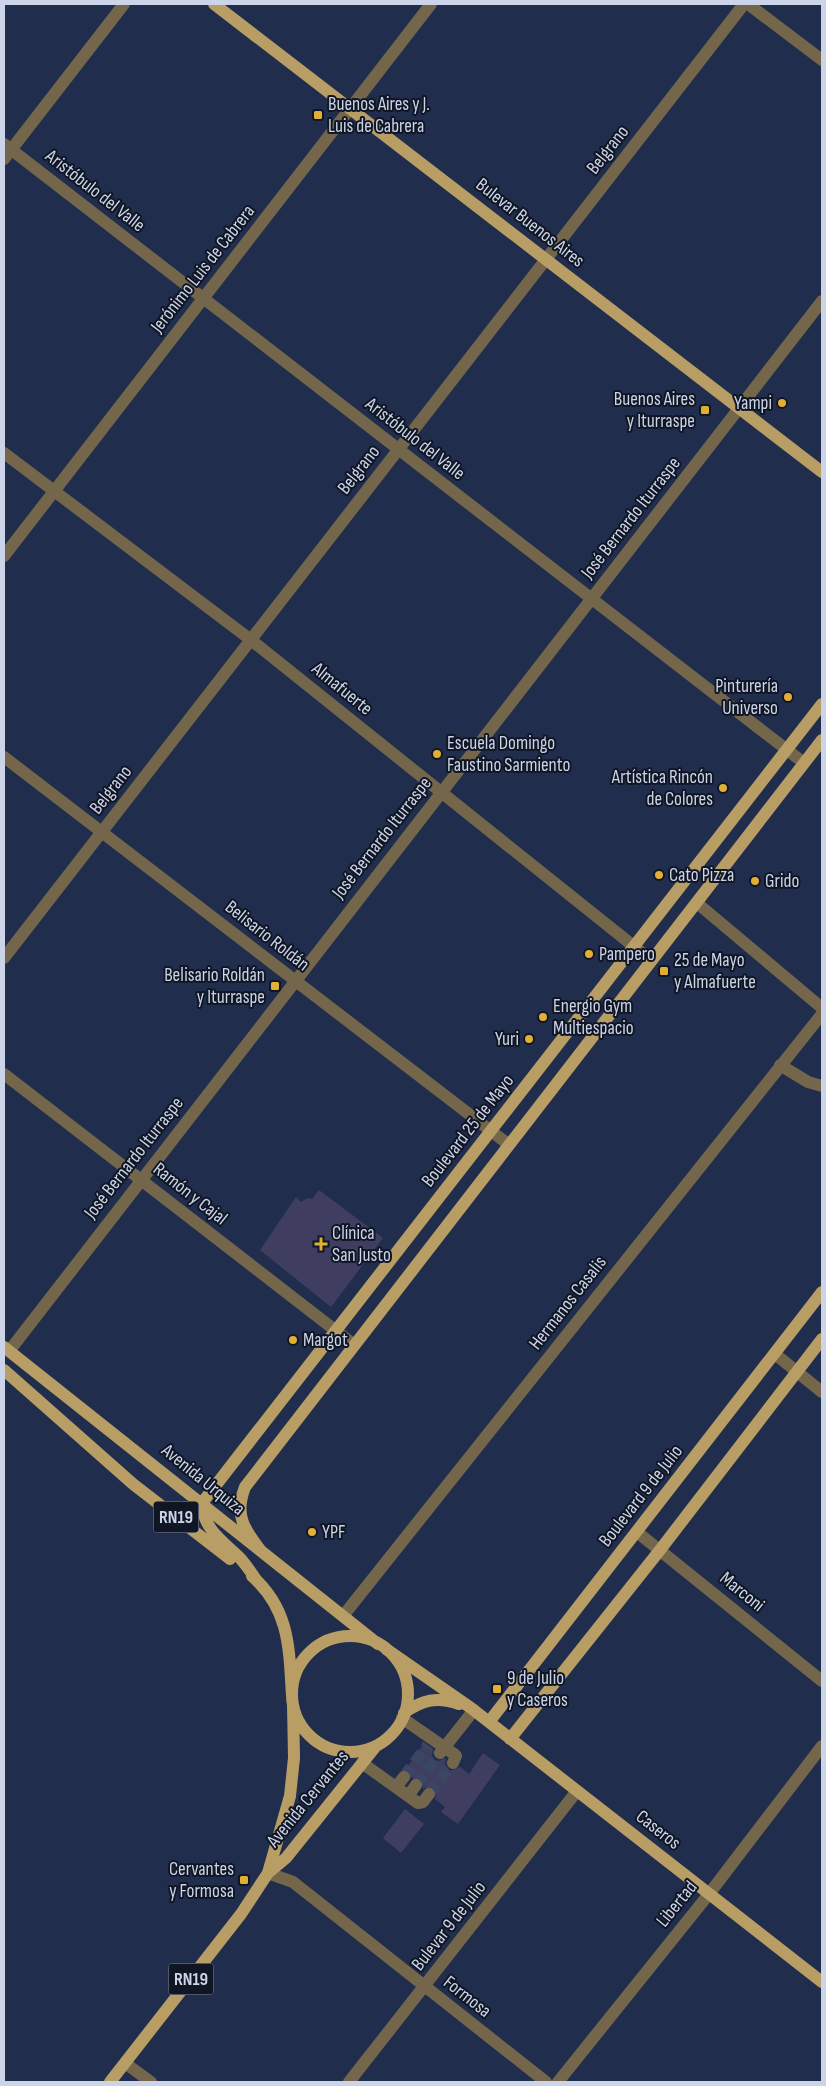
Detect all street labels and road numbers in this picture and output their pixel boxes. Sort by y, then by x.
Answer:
street label: Belgrano [582,121,634,179]
street label: Aristóbulo del Valle [40,144,149,237]
street label: Bulevar Buenos Aires [471,173,589,273]
street label: Jerónimo Luis de Cabrera [145,201,260,338]
street label: Aristóbulo del Valle [360,392,469,485]
street label: Belgrano [333,441,385,499]
street label: José Bernardo Iturraspe [576,453,686,584]
street label: Almafuerte [306,657,377,720]
street label: Belgrano [85,761,137,819]
street label: José Bernardo Iturraspe [327,773,437,904]
street label: Belisario Roldán [220,896,314,976]
street label: Boulevard 25 de Mayo [417,1070,519,1192]
street label: José Bernardo Iturraspe [79,1093,189,1224]
street label: Ramón y Cajal [148,1158,232,1230]
street label: Hermanos Casalis [524,1251,612,1354]
street label: Avenida Urquiza [156,1439,249,1521]
street label: Boulevard 9 de Julio [594,1440,688,1552]
road number: RN19 [154,1501,198,1532]
street label: Marconi [715,1567,769,1617]
street label: Avenida Cervantes [261,1746,354,1853]
street label: Caseros [631,1805,685,1855]
street label: Libertad [651,1876,703,1932]
street label: Bulevar 9 de Julio [407,1877,491,1975]
road number: RN19 [168,1964,214,1995]
street label: Formosa [438,1971,496,2023]

